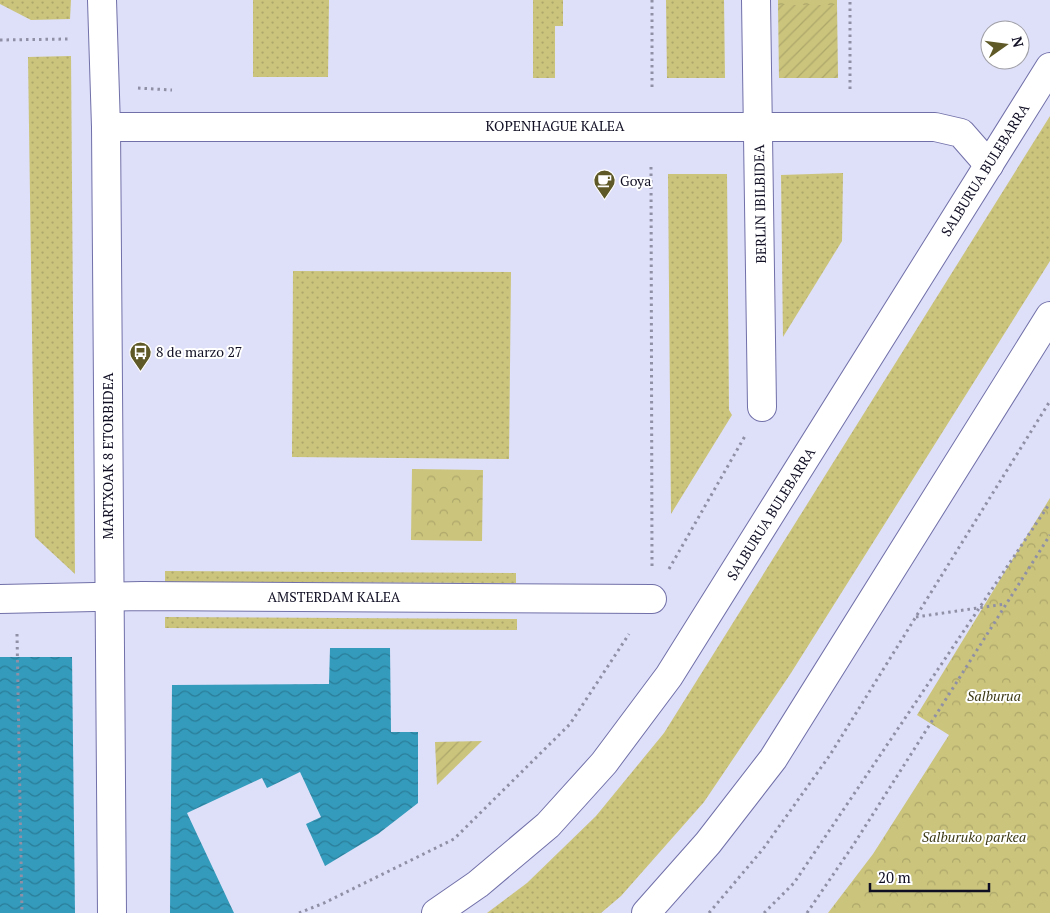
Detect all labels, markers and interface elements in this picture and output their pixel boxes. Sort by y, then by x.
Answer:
north arrow [980,20,1030,70]
text: N [1008,34,1029,50]
street label: SALBURUA BULEBARRA [936,99,1033,240]
street label: KOPENHAGUE KALEA [486,116,625,135]
street label: BERLIN IBILBIDEA [749,144,770,264]
cafe icon: Goya [592,169,616,200]
place label: Goya [620,171,651,190]
bus stop icon: 8 de marzo 27 [128,340,152,371]
place label: 8 de marzo 27 [156,342,242,361]
street label: MARTXOAK 8 ETORBIDEA [98,372,117,539]
street label: SALBURUA BULEBARRA [722,443,819,584]
street label: AMSTERDAM KALEA [268,587,401,606]
park label: Salburua [967,686,1021,705]
park label: Salburuko parkea [922,827,1026,846]
scale bar [870,860,989,892]
text: 20 m [878,867,911,887]

